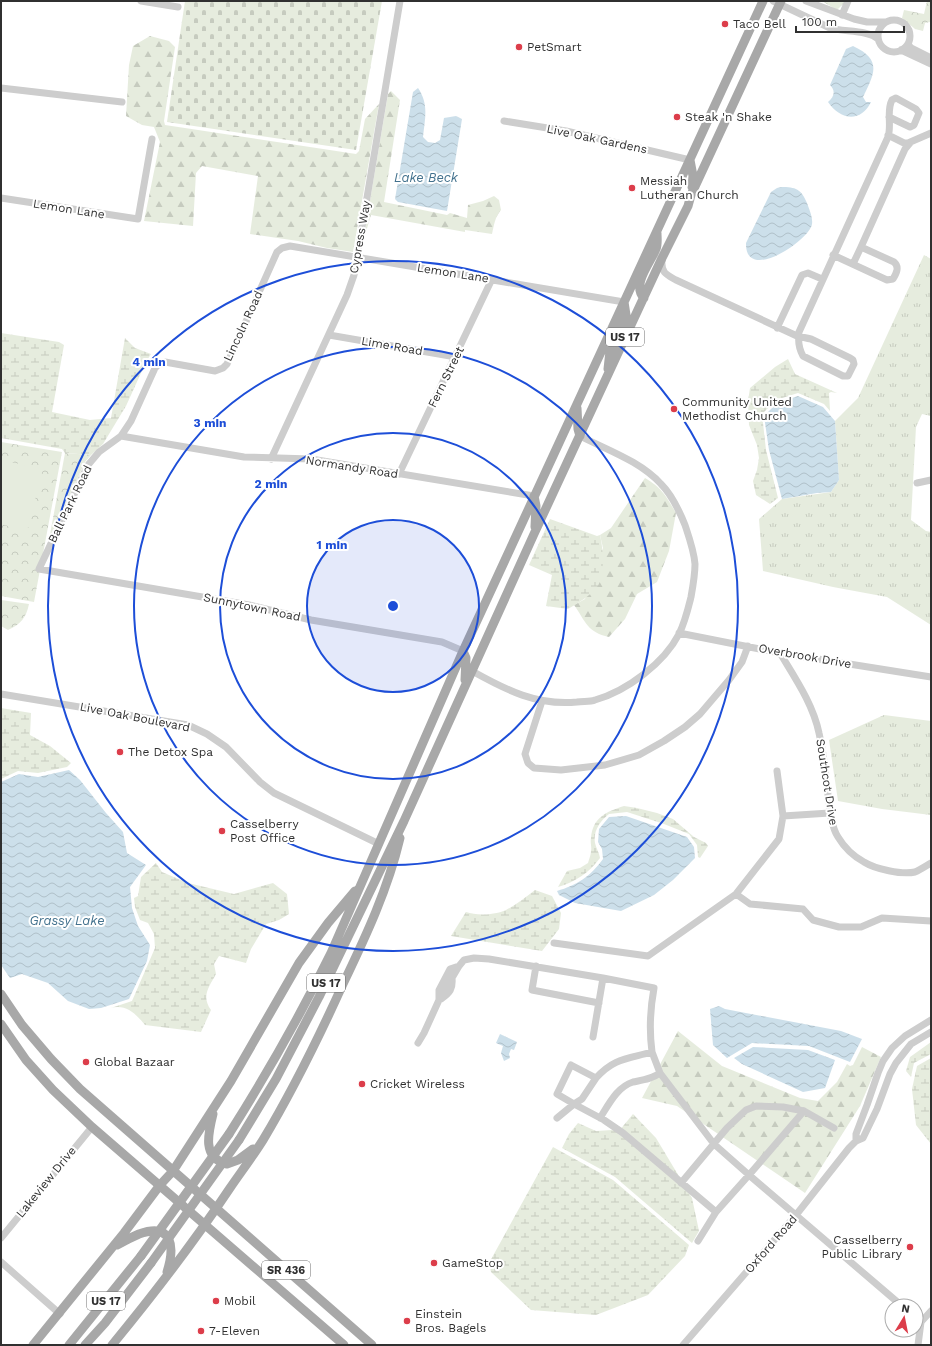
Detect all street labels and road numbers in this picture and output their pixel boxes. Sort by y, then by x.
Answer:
street label: Live Oak Gardens [545,122,649,156]
street label: Lemon Lane [32,196,106,222]
street label: Cypress Way [347,199,373,275]
street label: Lemon Lane [416,260,490,286]
street label: Lincoln Road [221,289,265,363]
road number: US 17 [606,328,644,346]
street label: Lime Road [360,334,424,358]
street label: Fern Street [425,344,467,410]
street label: Normandy Road [305,453,399,481]
street label: Ball Park Road [45,463,95,545]
street label: Sunnytown Road [202,590,302,624]
street label: Overbrook Drive [757,641,853,671]
street label: Live Oak Boulevard [79,699,191,735]
street label: Southcot Drive [813,738,841,826]
road number: US 17 [307,974,345,992]
street label: Lakeview Drive [13,1144,79,1220]
street label: Oxford Road [742,1212,800,1276]
road number: SR 436 [262,1261,310,1279]
road number: US 17 [87,1292,125,1310]

